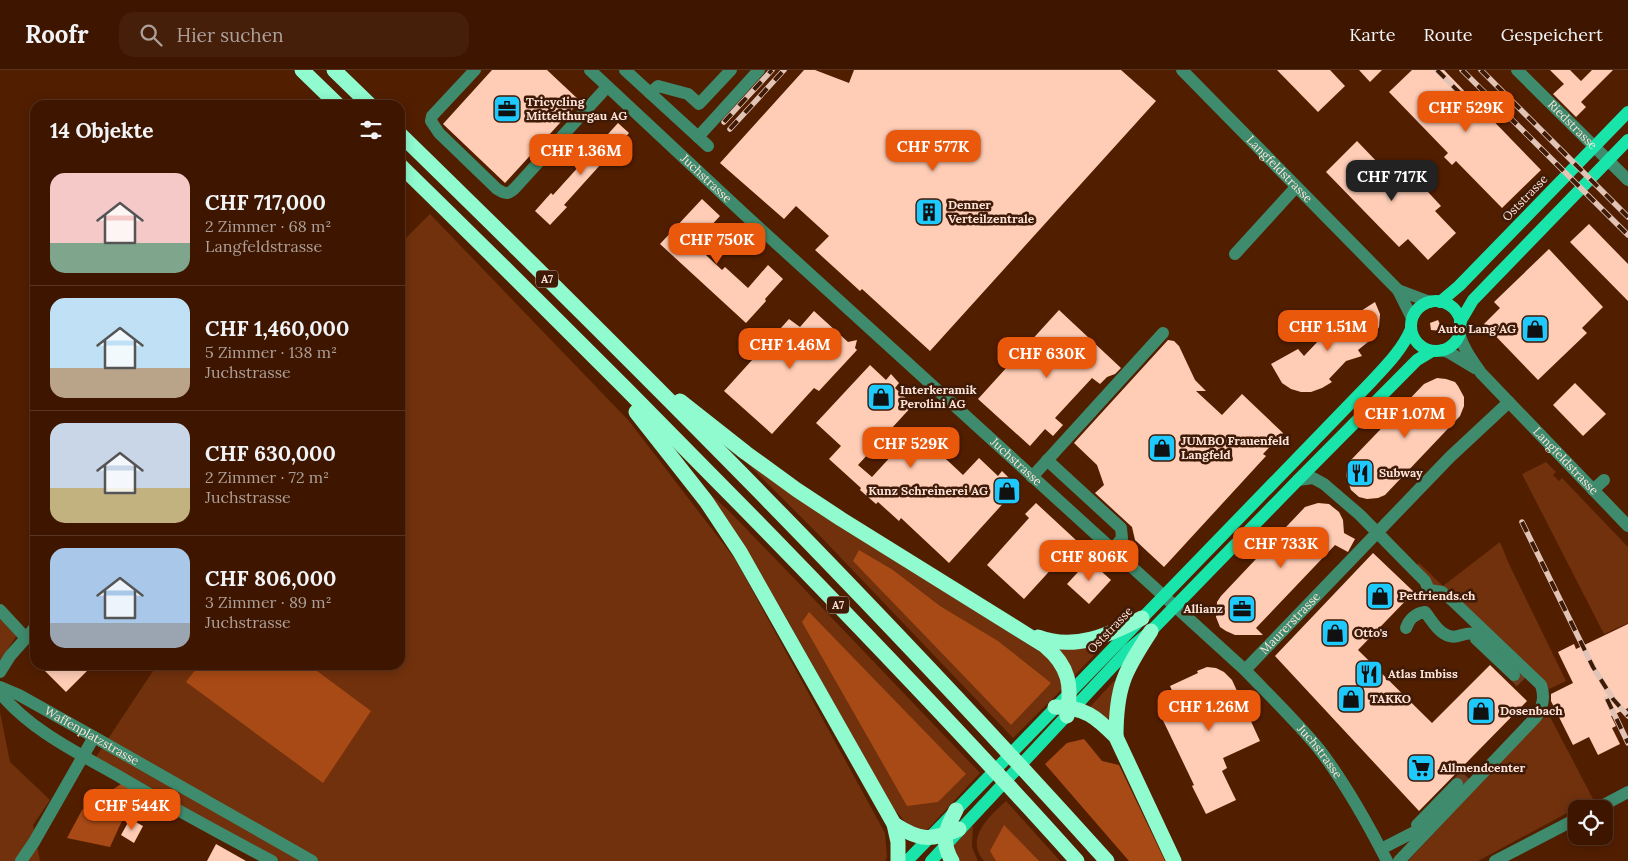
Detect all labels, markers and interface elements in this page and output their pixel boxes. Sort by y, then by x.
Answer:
search box [119,12,469,57]
text: Roofr [25,19,89,50]
icon: search [137,21,165,49]
text: Hier suchen [177,23,284,47]
text: Karte [1349,23,1395,46]
text: Route [1423,23,1473,46]
text: Gespeichert [1501,23,1603,46]
pin: CHF 529K [1414,90,1518,133]
office icon: Tricycling Mittelthurgau AG [492,94,522,124]
place label: Tricycling Mittelthurgau AG [526,94,627,123]
text: CHF 529K [1428,97,1504,117]
street label: Riedstrasse [1545,97,1601,153]
icon: filters [357,116,385,144]
text: 14 Objekte [50,117,154,144]
pin: CHF 577K [881,129,985,172]
street label: Langfeldstrasse [1244,132,1316,206]
pin: CHF 1.36M [524,134,638,176]
text: CHF 577K [897,136,969,156]
text: CHF 1.36M [540,140,622,160]
street label: Juchstrasse [677,150,735,206]
pin: CHF 717K [1340,160,1444,202]
text: CHF 717K [1357,166,1427,186]
street label: Oststrasse [1499,171,1551,224]
text: CHF 717,000 [205,189,326,216]
icon: home [90,193,150,253]
building icon: Denner Verteilzentrale [914,197,944,227]
place label: Denner Verteilzentrale [948,197,1035,226]
text: 2 Zimmer · 68 m² [205,216,332,236]
pin: CHF 750K [665,222,769,265]
text: CHF 750K [680,229,754,249]
text: Langfeldstrasse [205,236,322,256]
road number: A7 [536,270,558,288]
pin: CHF 1.51M [1271,310,1385,352]
shop icon: Auto Lang AG [1520,314,1550,344]
text: CHF 1,460,000 [205,315,349,342]
text: CHF 1.51M [1289,316,1367,336]
icon: home [90,318,150,378]
place label: Auto Lang AG [1438,321,1516,336]
pin: CHF 1.46M [733,328,847,370]
text: CHF 1.46M [750,334,831,354]
pin: CHF 630K [995,336,1099,379]
text: 5 Zimmer · 138 m² [205,342,337,362]
text: CHF 630K [1009,343,1086,363]
text: Juchstrasse [205,362,291,382]
shop icon: Interkeramik Perolini AG [866,382,896,412]
place label: Interkeramik Perolini AG [900,382,977,411]
pin: CHF 1.07M [1348,396,1462,439]
text: CHF 1.07M [1365,403,1445,423]
street label: Langfeldstrasse [1530,424,1602,498]
pin: CHF 529K [859,426,963,469]
text: CHF 529K [873,433,949,453]
shop icon: JUMBO Frauenfeld Langfeld [1147,433,1177,463]
place label: JUMBO Frauenfeld Langfeld [1181,433,1289,462]
street label: Juchstrasse [987,434,1046,489]
text: CHF 630,000 [205,440,336,467]
icon: home [90,443,150,503]
restaurant icon: Subway [1345,458,1375,488]
place label: Subway [1379,465,1423,480]
text: 2 Zimmer · 72 m² [205,467,329,487]
shop icon: Kunz Schreinerei AG [992,476,1022,506]
place label: Kunz Schreinerei AG [868,483,988,498]
text: Juchstrasse [205,487,291,507]
pin: CHF 733K [1229,526,1333,569]
text: CHF 733K [1244,533,1318,553]
pin: CHF 806K [1037,540,1141,582]
text: CHF 806K [1050,546,1128,566]
text: CHF 806,000 [205,565,336,592]
icon: home [90,568,150,628]
shop icon: Petfriends.ch [1365,581,1395,611]
street label: Maurerstrasse [1256,588,1323,657]
place label: Petfriends.ch [1399,588,1476,603]
text: 3 Zimmer · 89 m² [205,592,332,612]
office icon: Allianz [1227,594,1257,624]
road number: A7 [827,596,849,614]
place label: Allianz [1183,601,1223,616]
street label: Oststrasse [1084,603,1136,656]
text: Juchstrasse [205,612,291,632]
shop icon: Otto's [1320,618,1350,648]
place label: Otto's [1354,625,1388,640]
restaurant icon: Atlas Imbiss [1354,659,1384,689]
place label: Atlas Imbiss [1388,666,1458,681]
shop icon: TAKKO [1336,684,1366,714]
pin: CHF 1.26M [1152,690,1266,732]
place label: TAKKO [1370,691,1411,706]
text: CHF 1.26M [1169,696,1249,716]
shop icon: Dosenbach [1466,696,1496,726]
street label: Waffenplatzstrasse [42,703,142,768]
place label: Dosenbach [1500,703,1563,718]
street label: Juchstrasse [1294,720,1346,782]
supermarket icon: Allmendcenter [1406,753,1436,783]
place label: Allmendcenter [1440,760,1525,775]
pin: CHF 544K [80,788,184,831]
text: CHF 544K [94,795,170,815]
map controls [1568,800,1613,845]
button: locate [1568,800,1613,845]

